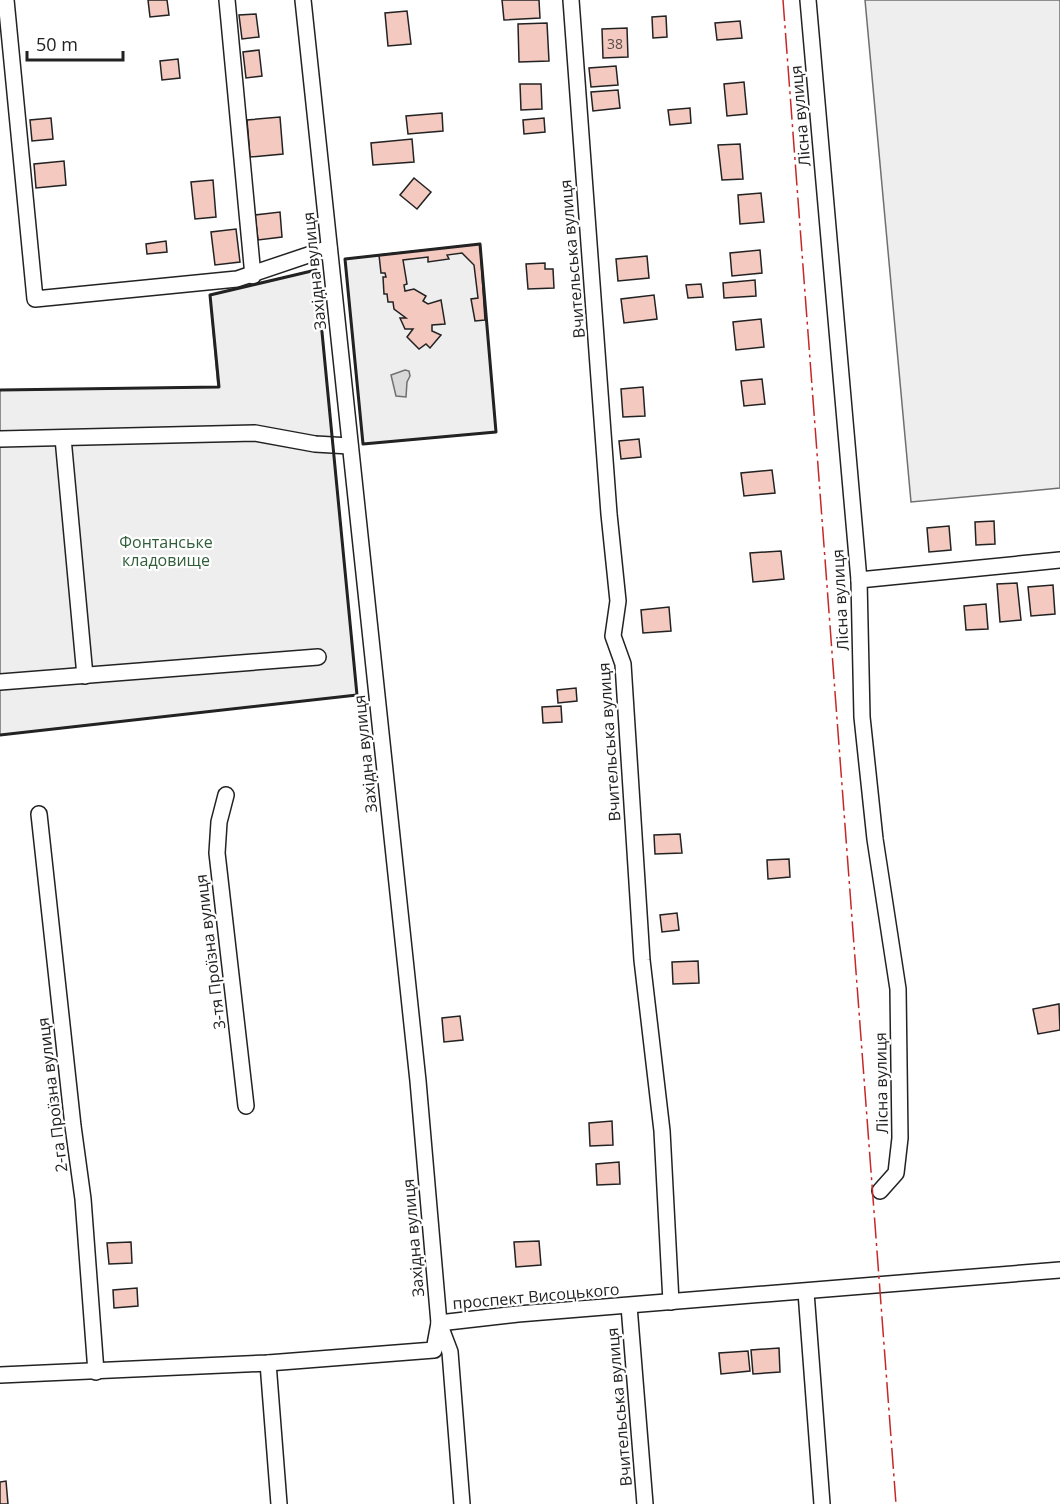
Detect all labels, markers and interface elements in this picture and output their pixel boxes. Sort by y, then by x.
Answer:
scale bar [27,24,123,62]
text: 50 m [36,32,78,56]
house number: 38 [607,34,623,53]
street label: Лісна вулиця [785,64,815,168]
street label: Вчительська вулиця [554,179,590,339]
street label: Західна вулиця [297,211,331,331]
park label: Фонтанське кладовище [119,531,213,571]
street label: Лісна вулиця [826,549,854,651]
street label: Вчительська вулиця [592,662,626,822]
street label: Західна вулиця [348,694,382,814]
street label: 3-тя Проїзна вулиця [190,873,230,1031]
street label: 2-га Проїзна вулиця [32,1016,72,1174]
street label: Лісна вулиця [869,1032,893,1134]
street label: Західна вулиця [397,1178,429,1298]
street label: проспект Висоцького [452,1278,620,1314]
street label: Вчительська вулиця [601,1327,637,1487]

